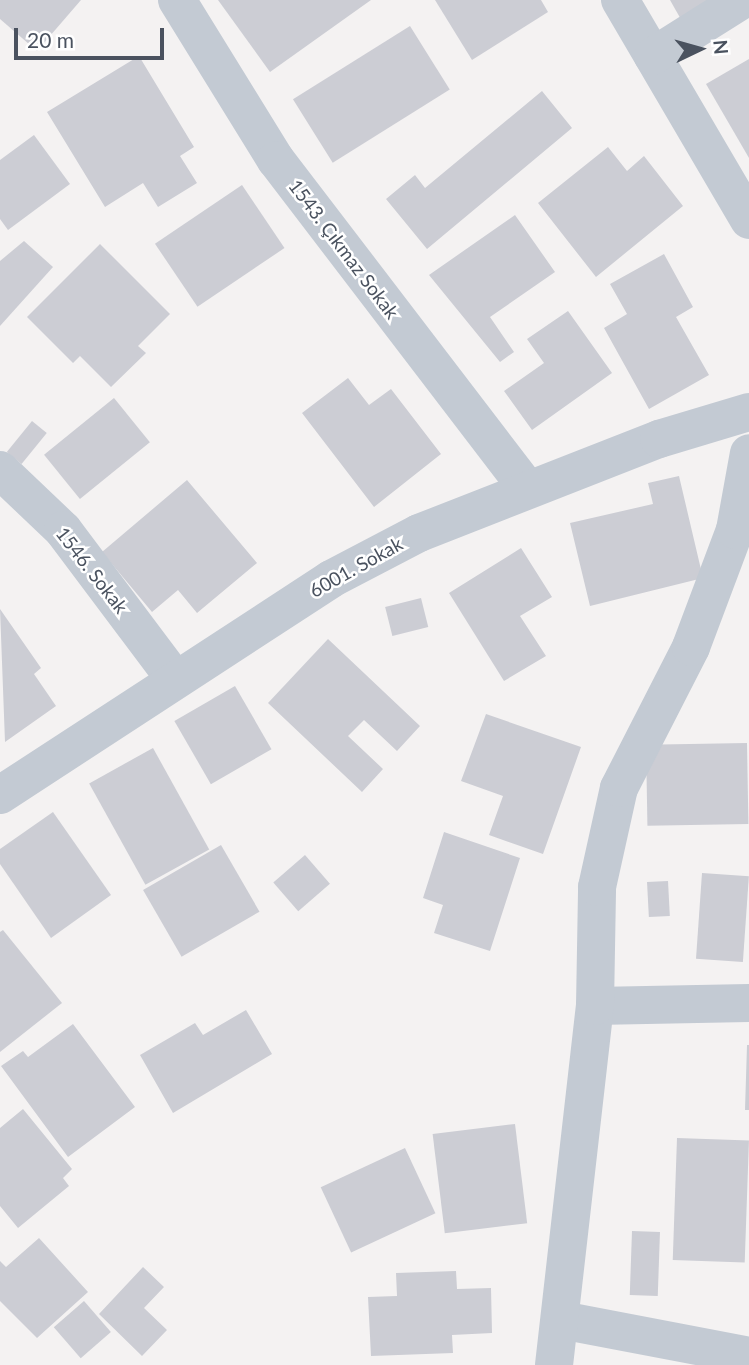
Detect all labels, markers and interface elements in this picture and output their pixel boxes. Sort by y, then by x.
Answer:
scale bar [18,14,168,58]
north arrow [665,14,735,84]
text: 20 m [27,27,74,52]
text: N [709,39,734,55]
street label: 1543. Çıkmaz Sokak [284,175,404,323]
street label: 1546. Sokak [51,522,133,618]
street label: 6001. Sokak [305,532,407,602]

